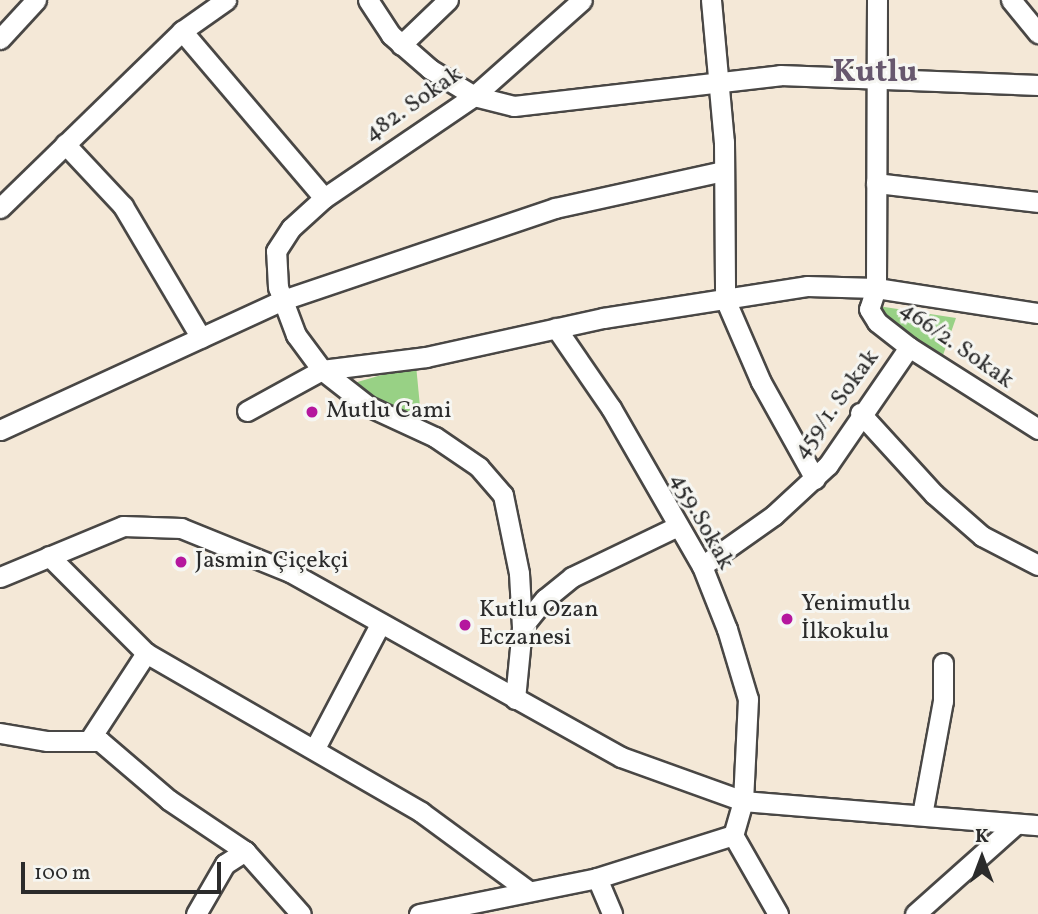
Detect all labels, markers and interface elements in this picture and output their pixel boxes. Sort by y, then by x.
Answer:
district label: Kutlu [832,54,918,92]
street label: 482. Sokak [359,61,469,149]
street label: 466/2. Sokak [893,296,1019,396]
street label: 459/1. Sokak [787,344,887,466]
place label: Mutlu Cami [326,398,451,426]
marker: Mutlu Cami [304,404,320,420]
street label: 459.Sokak [663,468,739,576]
place label: Jasmin Çiçekçi [195,548,348,576]
marker: Jasmin Çiçekçi [173,554,189,570]
place label: Yenimutlu İlkokulu [801,591,911,647]
place label: Kutlu Ozan Eczanesi [479,597,599,653]
marker: Yenimutlu İlkokulu [779,611,795,627]
marker: Kutlu Ozan Eczanesi [457,617,473,633]
north arrow [947,823,1017,893]
text: K [975,824,989,850]
scale bar [24,848,224,892]
text: 100 m [34,859,91,888]

